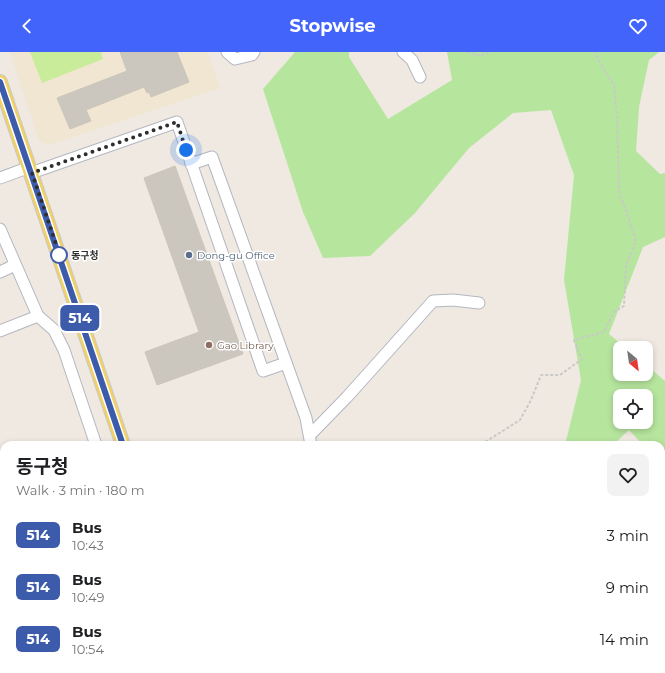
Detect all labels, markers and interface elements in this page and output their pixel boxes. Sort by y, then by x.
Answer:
icon: back [16,15,38,37]
text: Stopwise [289,15,376,37]
icon: heart [627,15,649,37]
your location [176,140,196,160]
marker: 동구청 [50,246,68,264]
place label: 동구청 [71,249,99,262]
place label: Dong-gu Office [197,249,275,262]
marker: Dong-gu Office [184,250,194,260]
line badge: 514 [57,305,103,331]
text: 514 [68,309,92,327]
place label: Gao Library [217,339,274,352]
marker: Gao Library [204,340,214,350]
north arrow [613,341,653,381]
map controls [613,341,653,429]
button: locate [613,389,653,429]
button: heart [607,454,649,496]
text: 동구청 [16,455,68,478]
text: Walk · 3 min · 180 m [16,482,144,498]
text: Bus [72,518,102,537]
text: 514 [26,526,50,544]
text: 3 min [607,526,649,545]
text: 10:43 [72,537,104,553]
text: Bus [72,570,102,589]
text: 514 [26,578,50,596]
text: 9 min [606,578,649,597]
text: 10:49 [72,589,104,605]
text: Bus [72,622,102,641]
text: 514 [26,630,50,648]
text: 14 min [600,630,649,649]
text: 10:54 [72,641,104,657]

